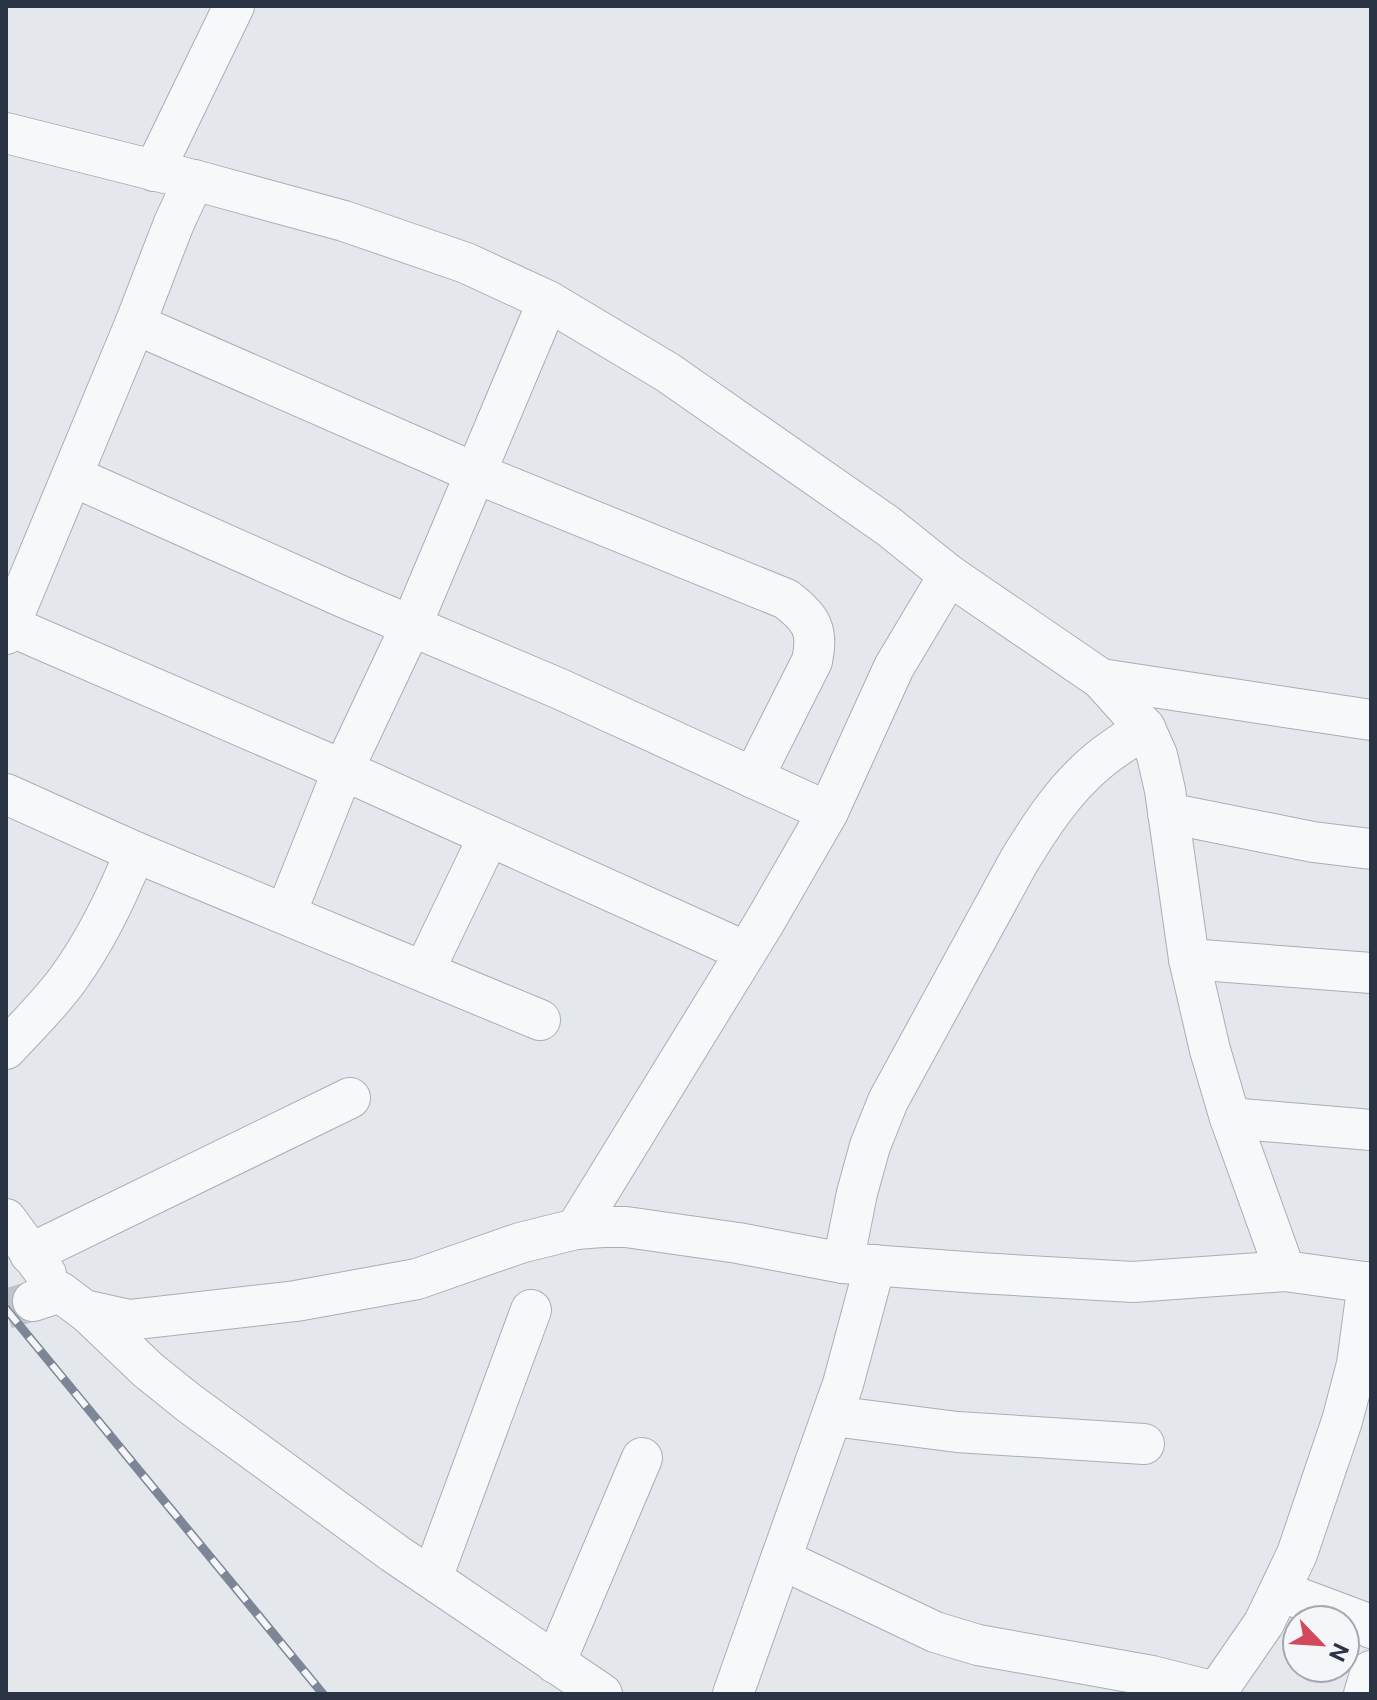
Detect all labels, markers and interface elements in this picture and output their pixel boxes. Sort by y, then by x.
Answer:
north arrow [1281,1604,1361,1684]
text: N [1324,1639,1355,1666]

